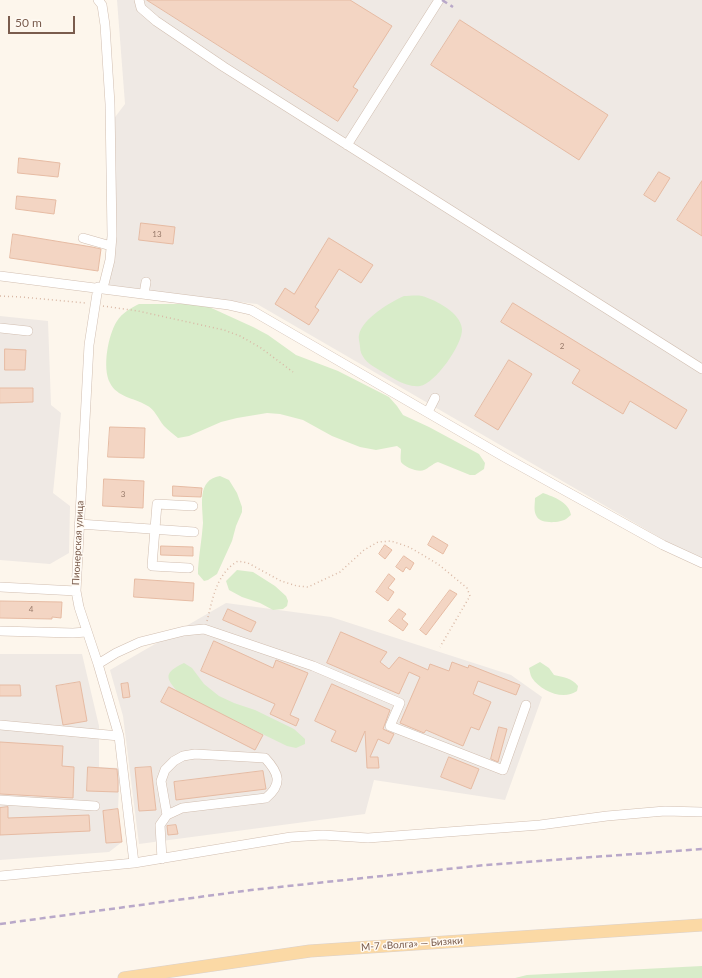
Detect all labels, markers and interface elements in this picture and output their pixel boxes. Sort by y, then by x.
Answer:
scale bar [10,8,77,34]
text: 50 m [15,15,42,30]
house number: 13 [152,229,162,239]
house number: 2 [560,341,564,351]
house number: 3 [121,489,125,499]
street label: Пионерская улица [70,500,86,586]
house number: 4 [29,604,33,614]
street label: М-7 «Волга» — Бизяки [361,934,463,954]

